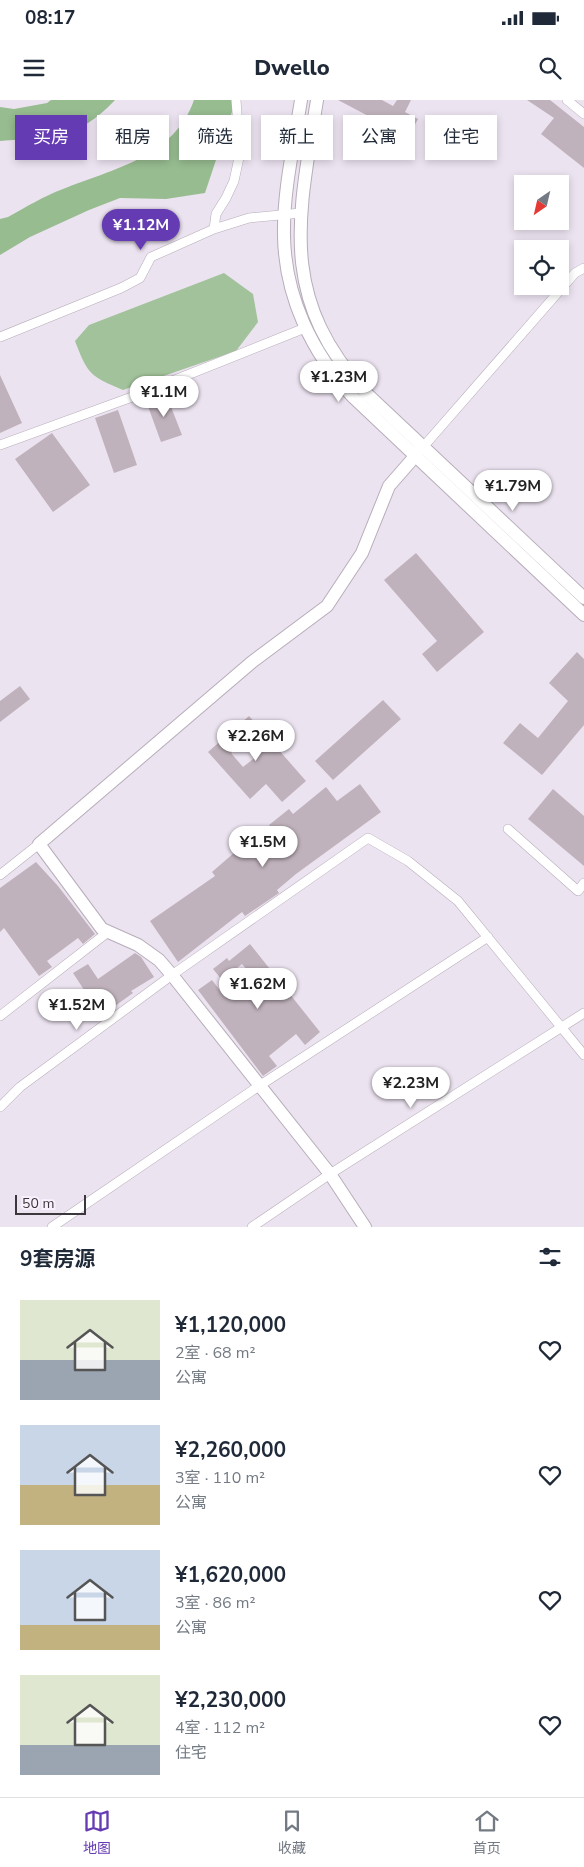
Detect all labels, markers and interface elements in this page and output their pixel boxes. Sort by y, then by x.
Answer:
text: 08:17 [25,5,75,31]
text: Dwello [254,53,330,83]
icon: menu [20,54,48,82]
icon: search [536,54,564,82]
chip: 买房 [15,115,87,160]
chip: 租房 [97,115,169,160]
chip: 筛选 [179,115,251,160]
chip: 新上 [261,115,333,160]
chip: 公寓 [343,115,415,160]
chip: 住宅 [425,115,497,160]
north arrow [514,175,569,230]
map controls [514,175,569,295]
pin: ¥1.12M [100,208,182,251]
text: ¥1.12M [113,214,169,236]
button: locate [514,240,569,295]
pin: ¥1.23M [298,360,380,403]
text: ¥1.23M [311,366,367,388]
pin: ¥1.1M [129,376,199,418]
text: ¥1.1M [141,381,187,403]
pin: ¥1.79M [472,470,554,512]
text: ¥1.79M [485,475,541,497]
pin: ¥2.26M [215,720,297,762]
text: ¥2.26M [228,725,284,747]
pin: ¥1.5M [228,826,298,868]
text: ¥1.5M [240,831,286,853]
pin: ¥1.62M [217,968,299,1010]
text: ¥1.62M [230,973,286,995]
pin: ¥1.52M [36,988,118,1031]
text: ¥1.52M [49,994,105,1016]
pin: ¥2.23M [370,1066,452,1109]
text: ¥2.23M [383,1072,439,1094]
scale bar [15,1192,86,1215]
text: 50 m [22,1194,54,1213]
icon: filters [536,1243,564,1271]
text: 9套房源 [20,1245,96,1273]
text: ¥1,120,000 [175,1311,286,1339]
icon: home [60,1320,120,1380]
icon: heart [536,1336,564,1364]
text: 2室 · 68 m² [175,1342,256,1364]
text: 公寓 [175,1367,207,1389]
text: ¥2,260,000 [175,1436,286,1464]
icon: home [60,1445,120,1505]
icon: heart [536,1461,564,1489]
text: 3室 · 110 m² [175,1467,265,1489]
text: 公寓 [175,1492,207,1514]
text: ¥1,620,000 [175,1561,286,1589]
icon: home [60,1570,120,1630]
icon: heart [536,1586,564,1614]
text: 3室 · 86 m² [175,1592,256,1614]
text: 公寓 [175,1617,207,1639]
text: ¥2,230,000 [175,1686,286,1714]
icon: home [60,1695,120,1755]
icon: heart [536,1711,564,1739]
text: 4室 · 112 m² [175,1717,265,1739]
text: 住宅 [175,1742,207,1764]
tab: 地图 [83,1807,111,1858]
tab: 收藏 [278,1807,306,1858]
tab: 首页 [473,1807,501,1858]

